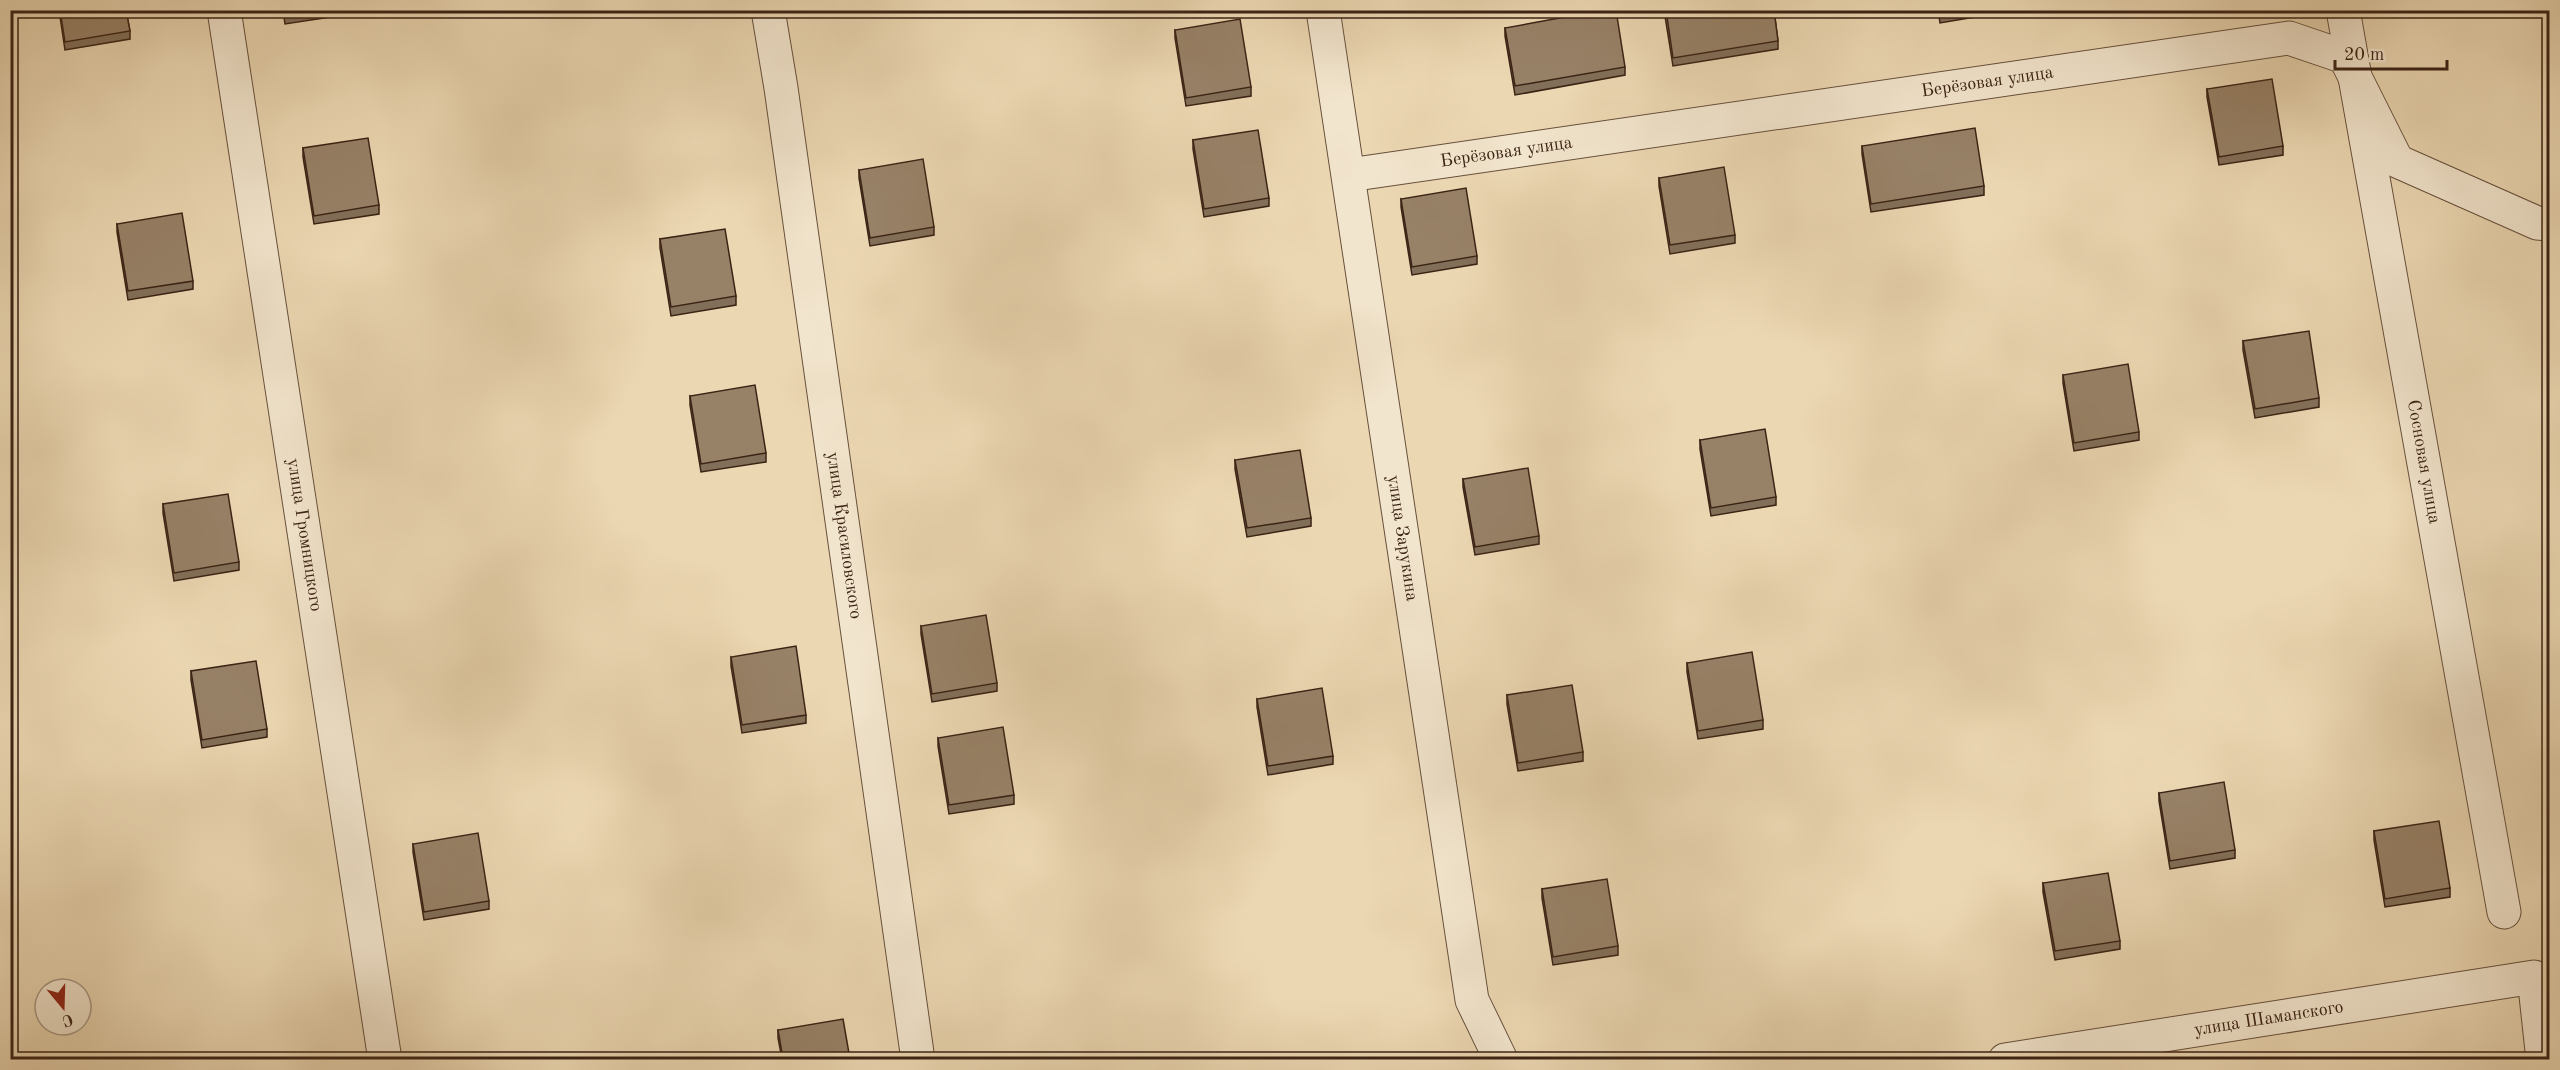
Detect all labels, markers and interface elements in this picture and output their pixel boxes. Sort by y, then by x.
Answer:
scale bar [2335,33,2448,71]
text: 20 m [2344,46,2384,64]
street label: Берёзовая улица [1920,63,2055,101]
street label: Берёзовая улица [1439,134,1574,171]
street label: Сосновая улица [2404,398,2444,525]
street label: улица Красиловского [823,451,865,620]
street label: улица Громницкого [284,457,325,613]
street label: улица Зарукина [1384,474,1421,602]
north arrow [33,977,93,1037]
street label: улица Шаманского [2193,998,2345,1039]
text: С [60,1010,75,1029]

